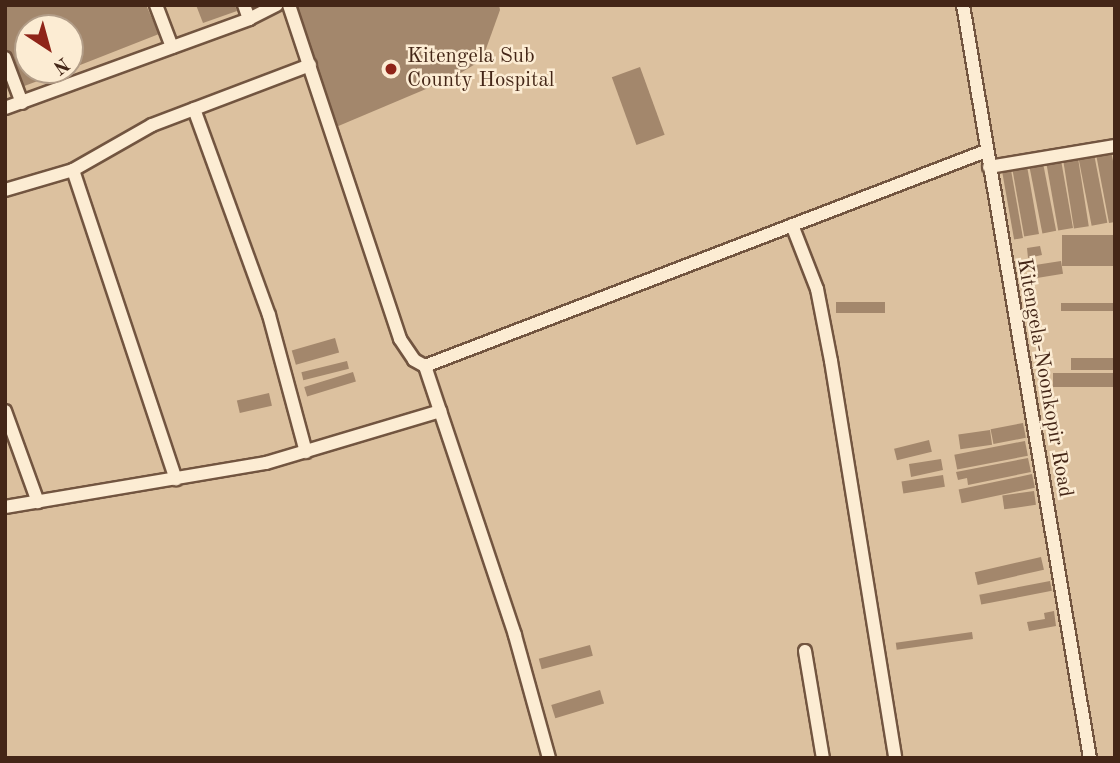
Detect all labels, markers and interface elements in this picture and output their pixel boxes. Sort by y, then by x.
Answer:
north arrow [14,14,84,84]
place label: Kitengela Sub County Hospital [407,44,554,94]
text: N [49,53,72,77]
marker: Kitengela Sub County Hospital [381,59,401,79]
street label: Kitengela-Noonkopir Road [1011,257,1077,499]

